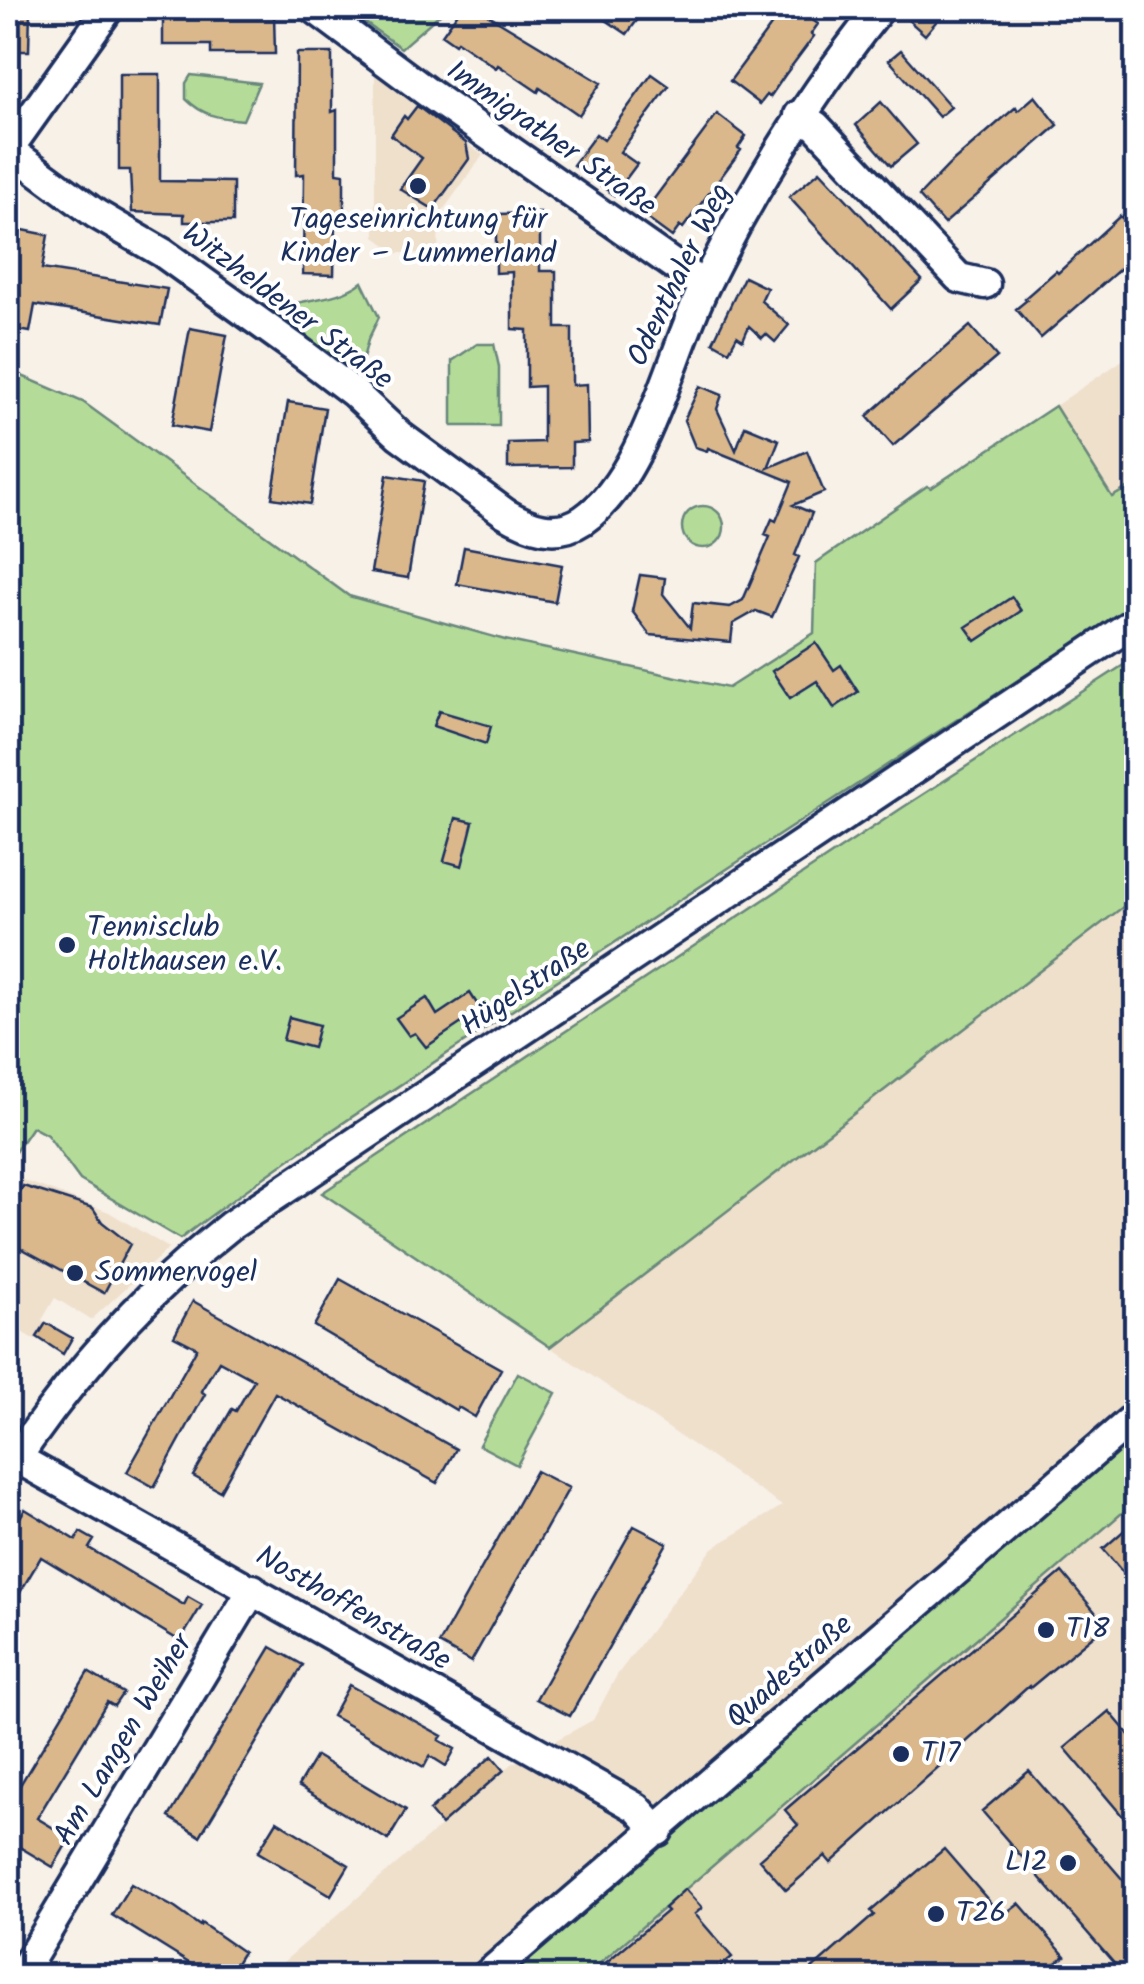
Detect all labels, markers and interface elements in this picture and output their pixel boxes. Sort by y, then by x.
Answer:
street label: Immigrather Straße [436,48,666,230]
marker: Tageseinrichtung für Kinder – Lummerland [407,175,429,197]
street label: Odenthaler Weg [615,175,745,375]
place label: Tageseinrichtung für Kinder – Lummerland [280,196,557,278]
street label: Witzheldener Straße [171,211,403,403]
place label: Tennisclub Holthausen e.V. [87,904,282,986]
street label: Hügelstraße [451,926,601,1050]
marker: Tennisclub Holthausen e.V. [56,934,78,956]
place label: Sommervogel [95,1249,257,1297]
marker: Sommervogel [64,1262,86,1284]
street label: Nosthoffenstraße [246,1533,460,1685]
street label: Quadestraße [716,1603,864,1741]
place label: T18 [1066,1606,1110,1654]
marker: T18 [1035,1619,1057,1641]
street label: Am Langen Weiher [42,1623,207,1855]
place label: T17 [921,1730,961,1778]
marker: T17 [890,1743,912,1765]
place label: L12 [1005,1839,1048,1887]
marker: L12 [1057,1852,1079,1874]
place label: T26 [956,1890,1006,1938]
marker: T26 [925,1903,947,1925]

